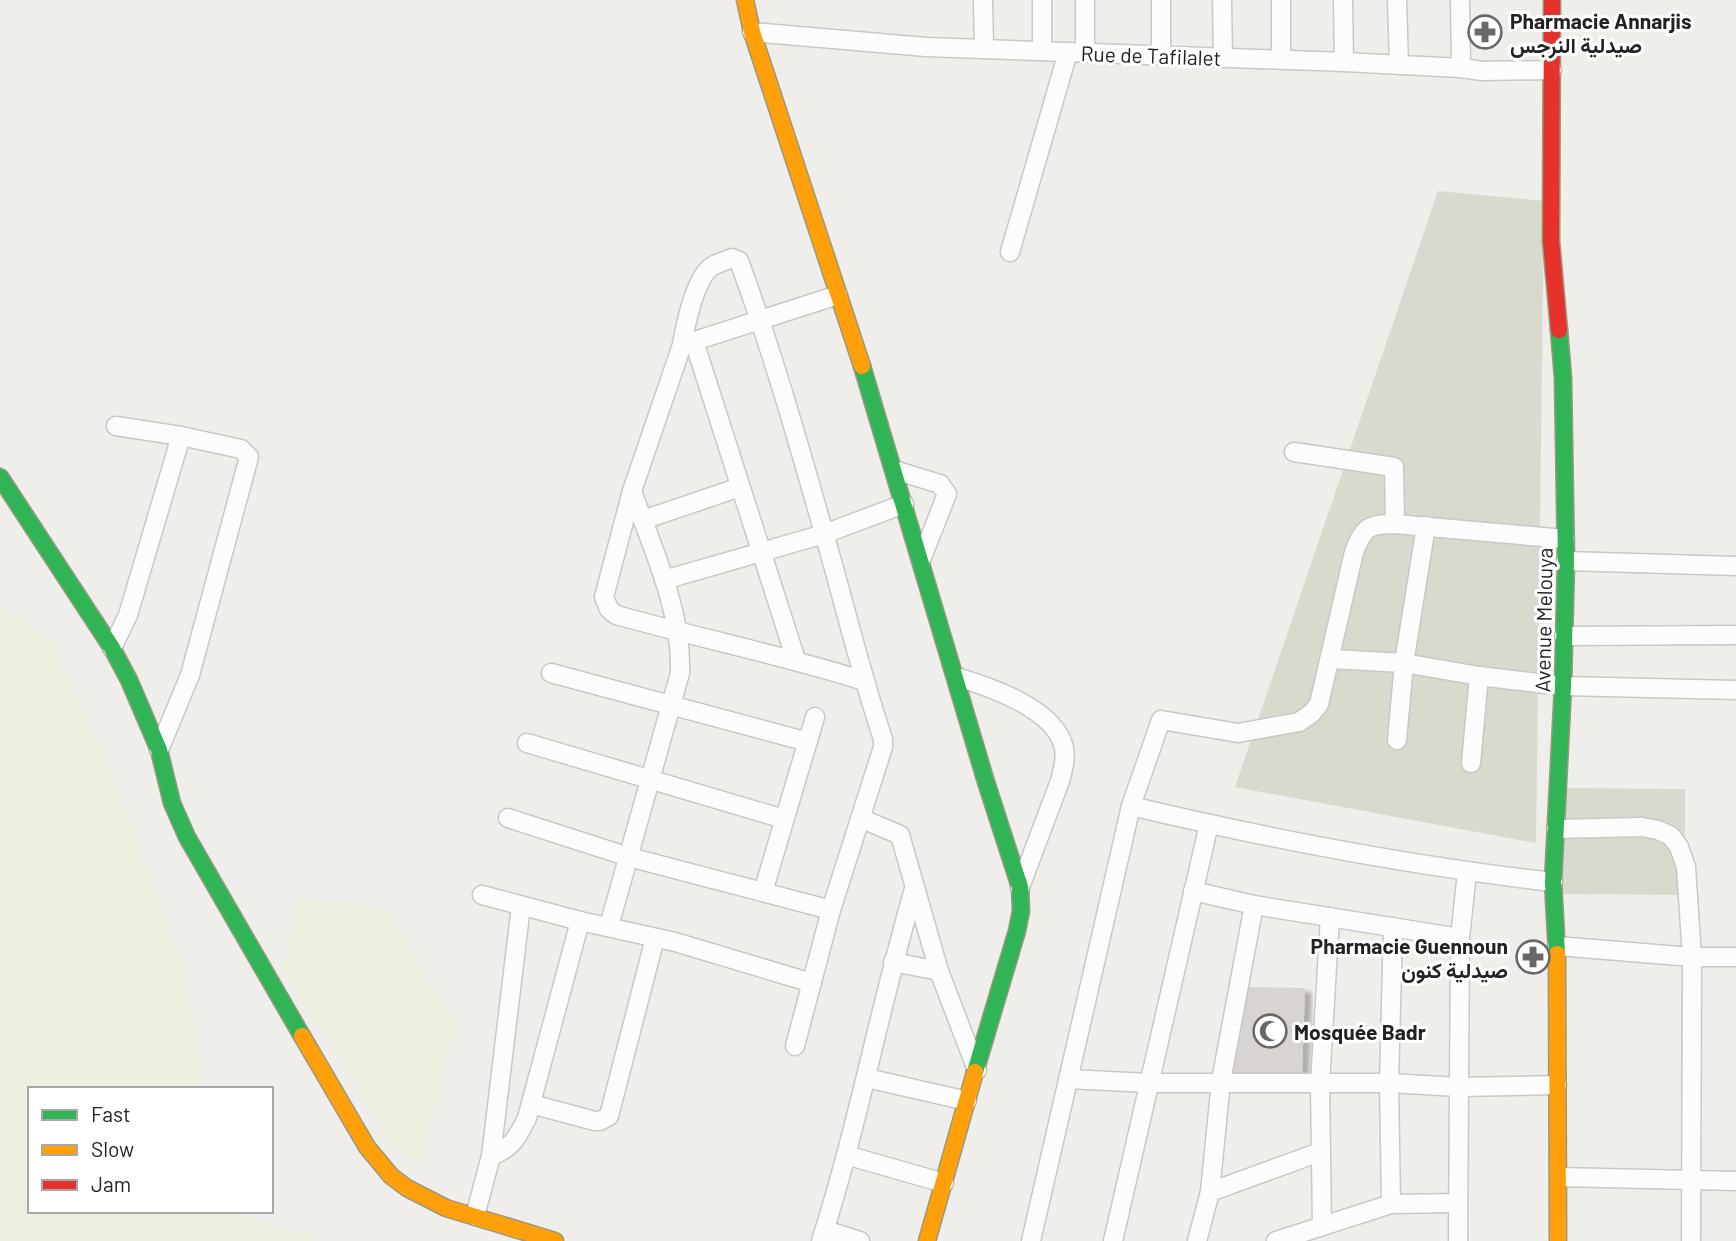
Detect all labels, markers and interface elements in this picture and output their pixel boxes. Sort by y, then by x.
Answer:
place label: Pharmacie Annarjis صيدلية النرجس [1510,8,1692,59]
pharmacy icon: Pharmacie Annarjis صيدلية النرجس [1466,13,1504,51]
street label: Rue de Tafilalet [1080,40,1222,70]
street label: Avenue Melouya [1529,547,1557,693]
place label: Pharmacie Guennoun صيدلية كنون [1311,933,1508,984]
pharmacy icon: Pharmacie Guennoun صيدلية كنون [1514,938,1552,976]
mosque icon: Mosquée Badr [1251,1012,1289,1050]
place label: Mosquée Badr [1294,1019,1426,1044]
legend [28,1087,273,1213]
text: Fast [91,1101,131,1126]
text: Slow [91,1136,134,1161]
text: Jam [91,1171,131,1196]

